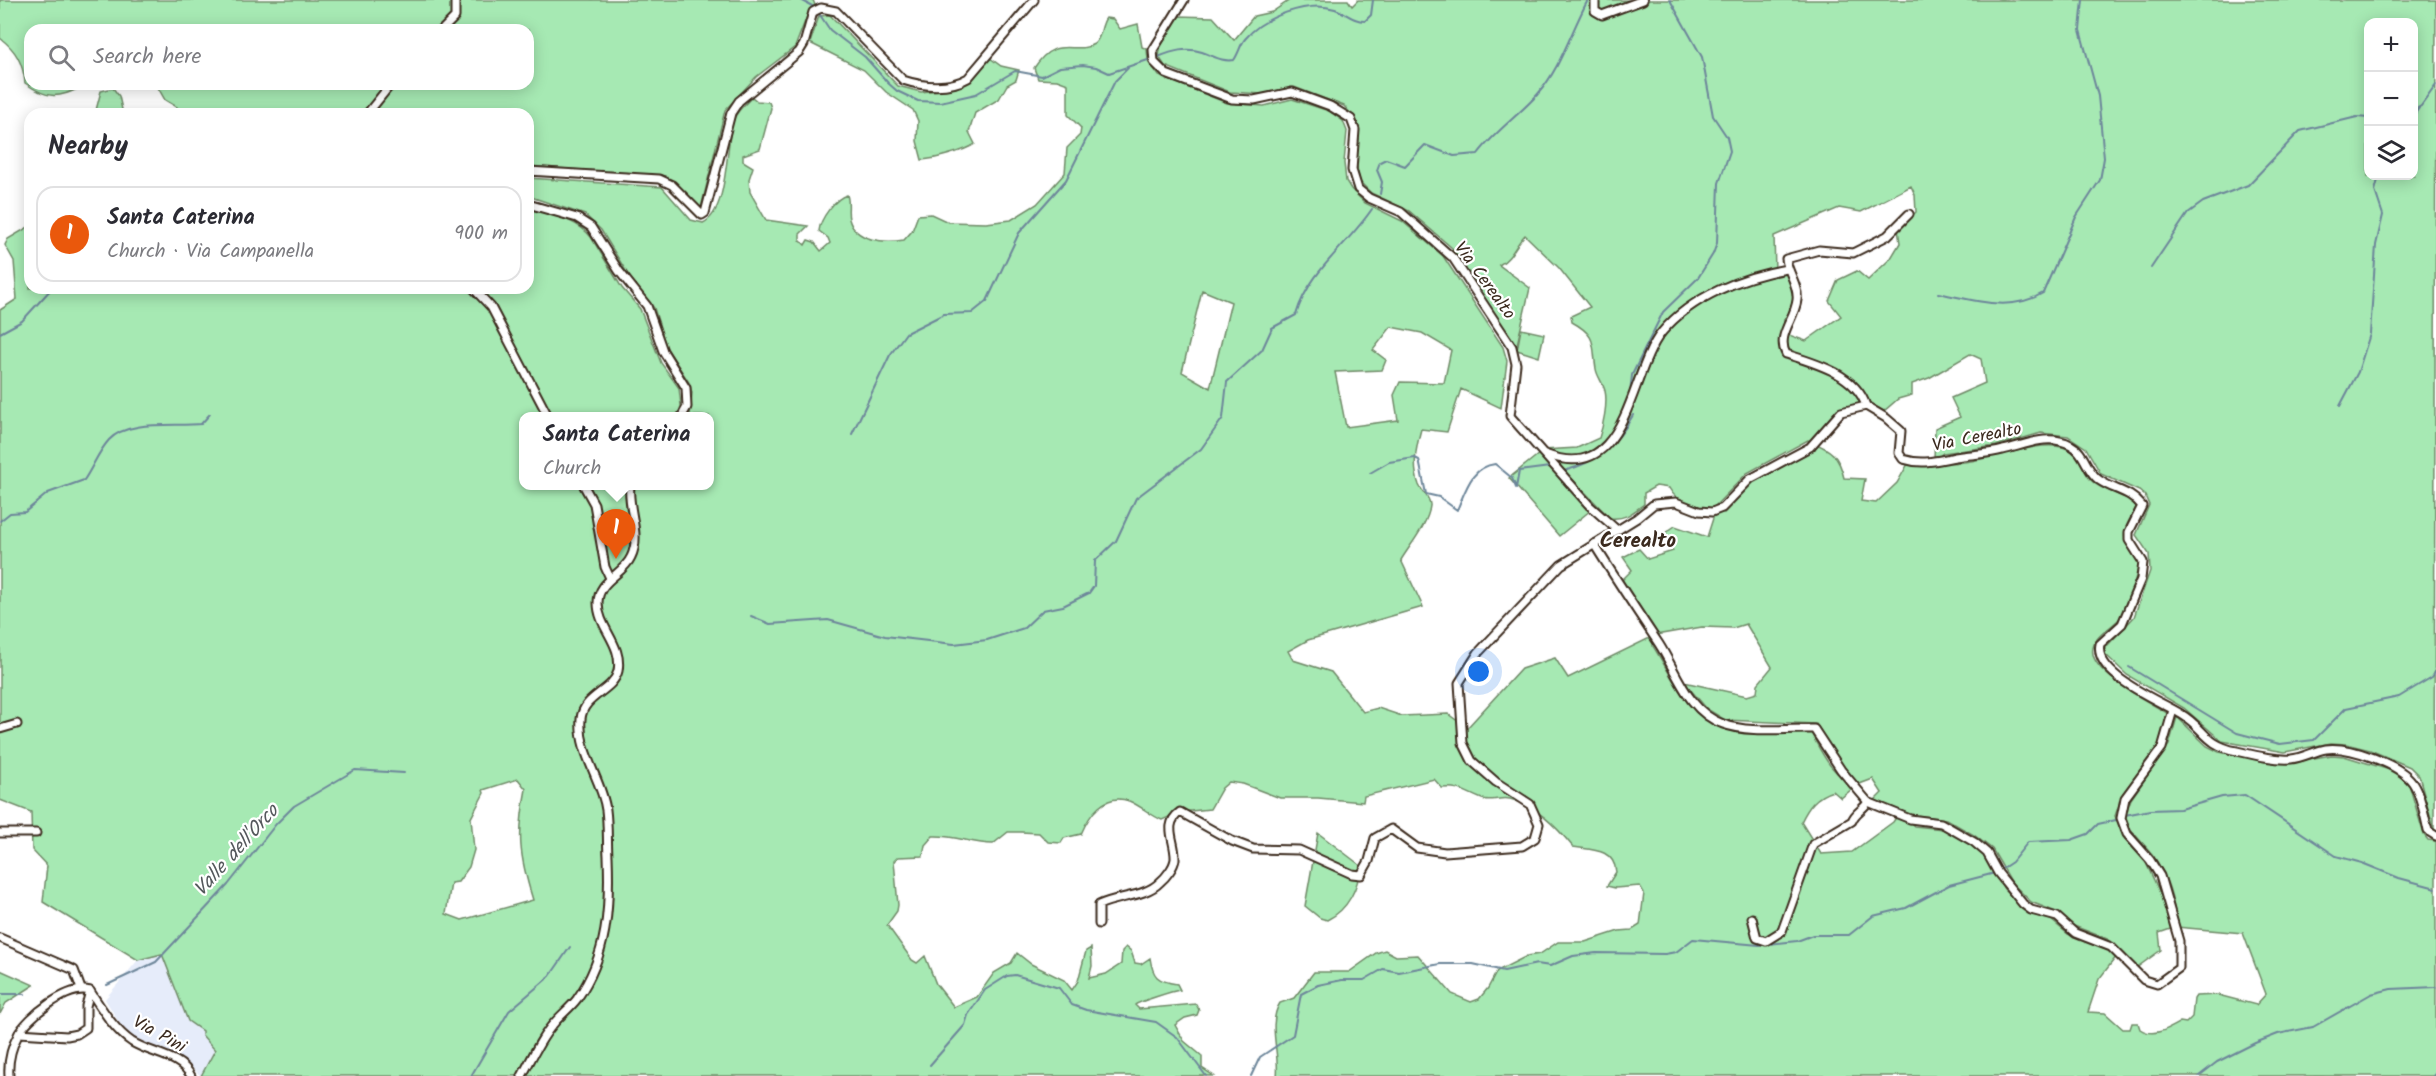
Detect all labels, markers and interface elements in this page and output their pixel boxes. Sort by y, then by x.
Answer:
map controls [2364,18,2418,180]
button: + [2364,18,2418,72]
search box [24,24,534,90]
text: Search here [93,40,201,75]
icon: search [45,41,78,74]
button: − [2364,72,2418,126]
text: Nearby [48,126,128,168]
button: layers [2364,126,2418,180]
text: Santa Caterina [107,201,255,236]
text: 1 [66,218,73,250]
text: 900 m [454,218,508,250]
text: Church · Via Campanella [107,236,314,268]
street label: Via Cerealto [1446,236,1522,326]
popup [519,412,714,490]
street label: Via Cerealto [1930,415,2024,461]
text: Santa Caterina [543,418,690,453]
text: Church [543,453,601,485]
pin: 1 [596,510,636,559]
district label: Cerealto [1600,525,1677,558]
your location [1464,657,1493,686]
water label: Valle dell'Orco [187,796,289,905]
street label: Via Pini [127,1008,192,1062]

